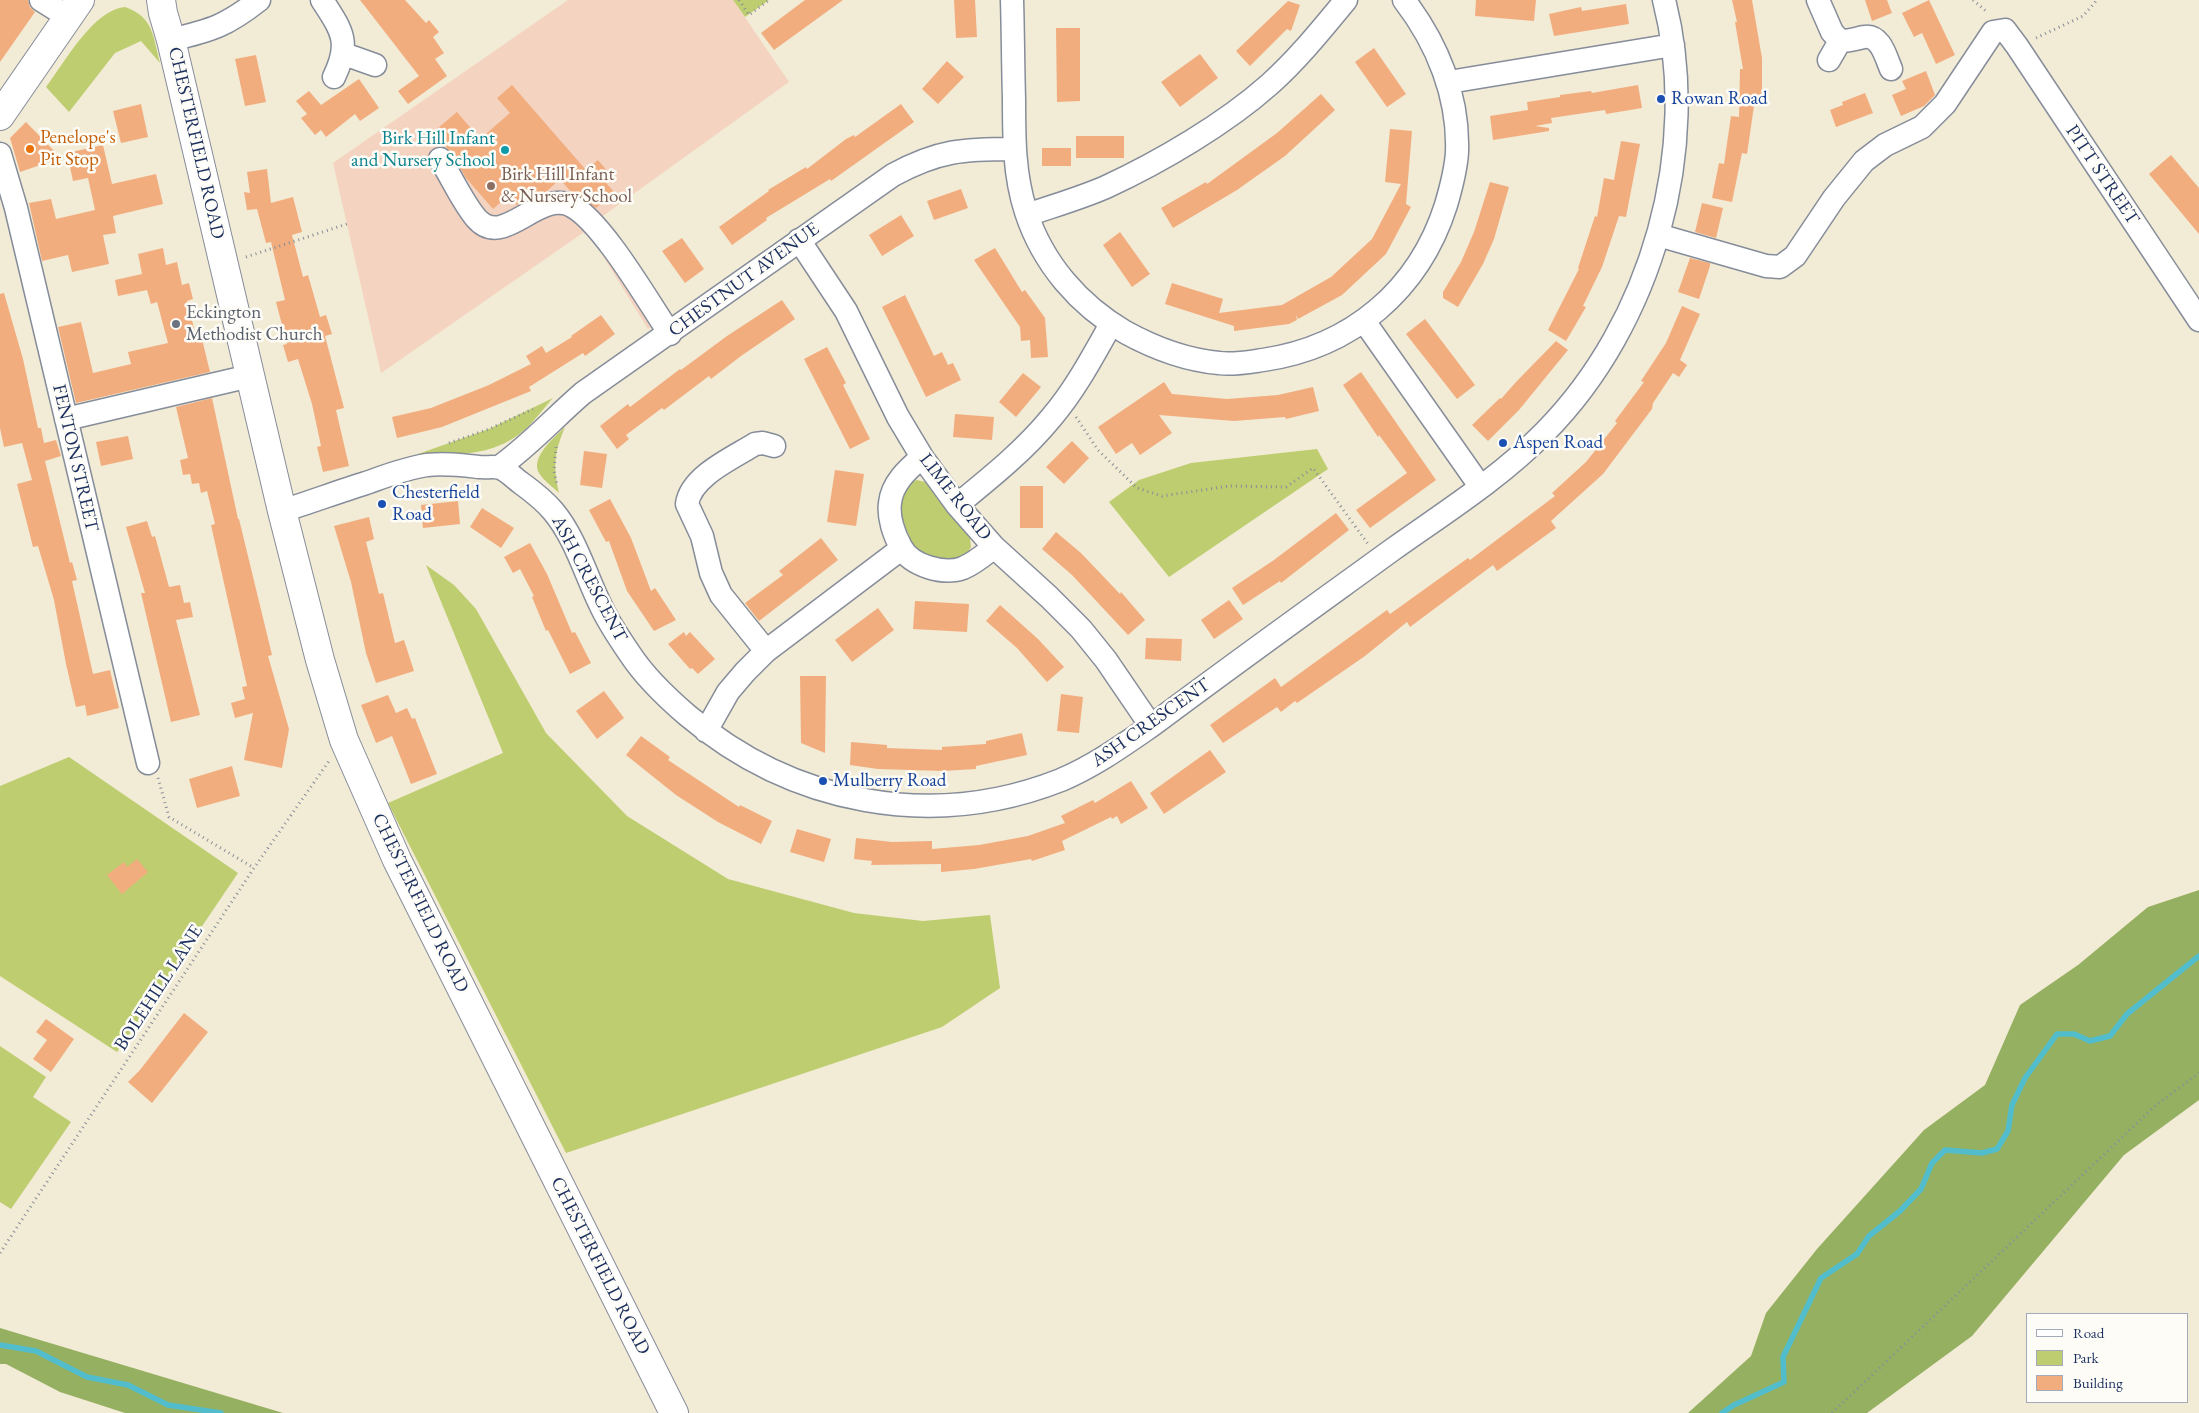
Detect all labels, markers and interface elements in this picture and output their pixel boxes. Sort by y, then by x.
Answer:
street label: CHESTERFIELD ROAD [163,45,229,241]
place label: Rowan Road [1671,88,1768,110]
marker: Rowan Road [1655,93,1667,105]
street label: PITT STREET [2060,121,2144,229]
place label: Penelope's Pit Stop [40,127,116,171]
place label: Birk Hill Infant and Nursery School [351,128,495,172]
marker: Penelope's Pit Stop [24,143,36,155]
marker: Birk Hill Infant and Nursery School [499,144,511,156]
place label: Birk Hill Infant & Nursery School [501,164,632,208]
marker: Birk Hill Infant & Nursery School [485,180,497,192]
street label: CHESTNUT AVENUE [664,218,824,342]
place label: Eckington Methodist Church [186,302,323,346]
marker: Eckington Methodist Church [170,318,182,330]
street label: FENTON STREET [47,382,103,534]
place label: Aspen Road [1513,432,1603,454]
marker: Aspen Road [1497,437,1509,449]
street label: LIME ROAD [914,449,996,545]
place label: Chesterfield Road [392,482,480,526]
marker: Chesterfield Road [376,498,388,510]
street label: ASH CRESCENT [546,512,632,646]
street label: ASH CRESCENT [1087,674,1215,772]
place label: Mulberry Road [833,770,946,792]
marker: Mulberry Road [817,775,829,787]
street label: CHESTERFIELD ROAD [367,810,473,996]
street label: BOLEHILL LANE [110,921,208,1055]
street label: CHESTERFIELD ROAD [545,1173,655,1359]
legend [2026,1313,2189,1403]
text: Road [2073,1323,2104,1342]
text: Park [2073,1348,2099,1367]
text: Building [2073,1373,2123,1392]

